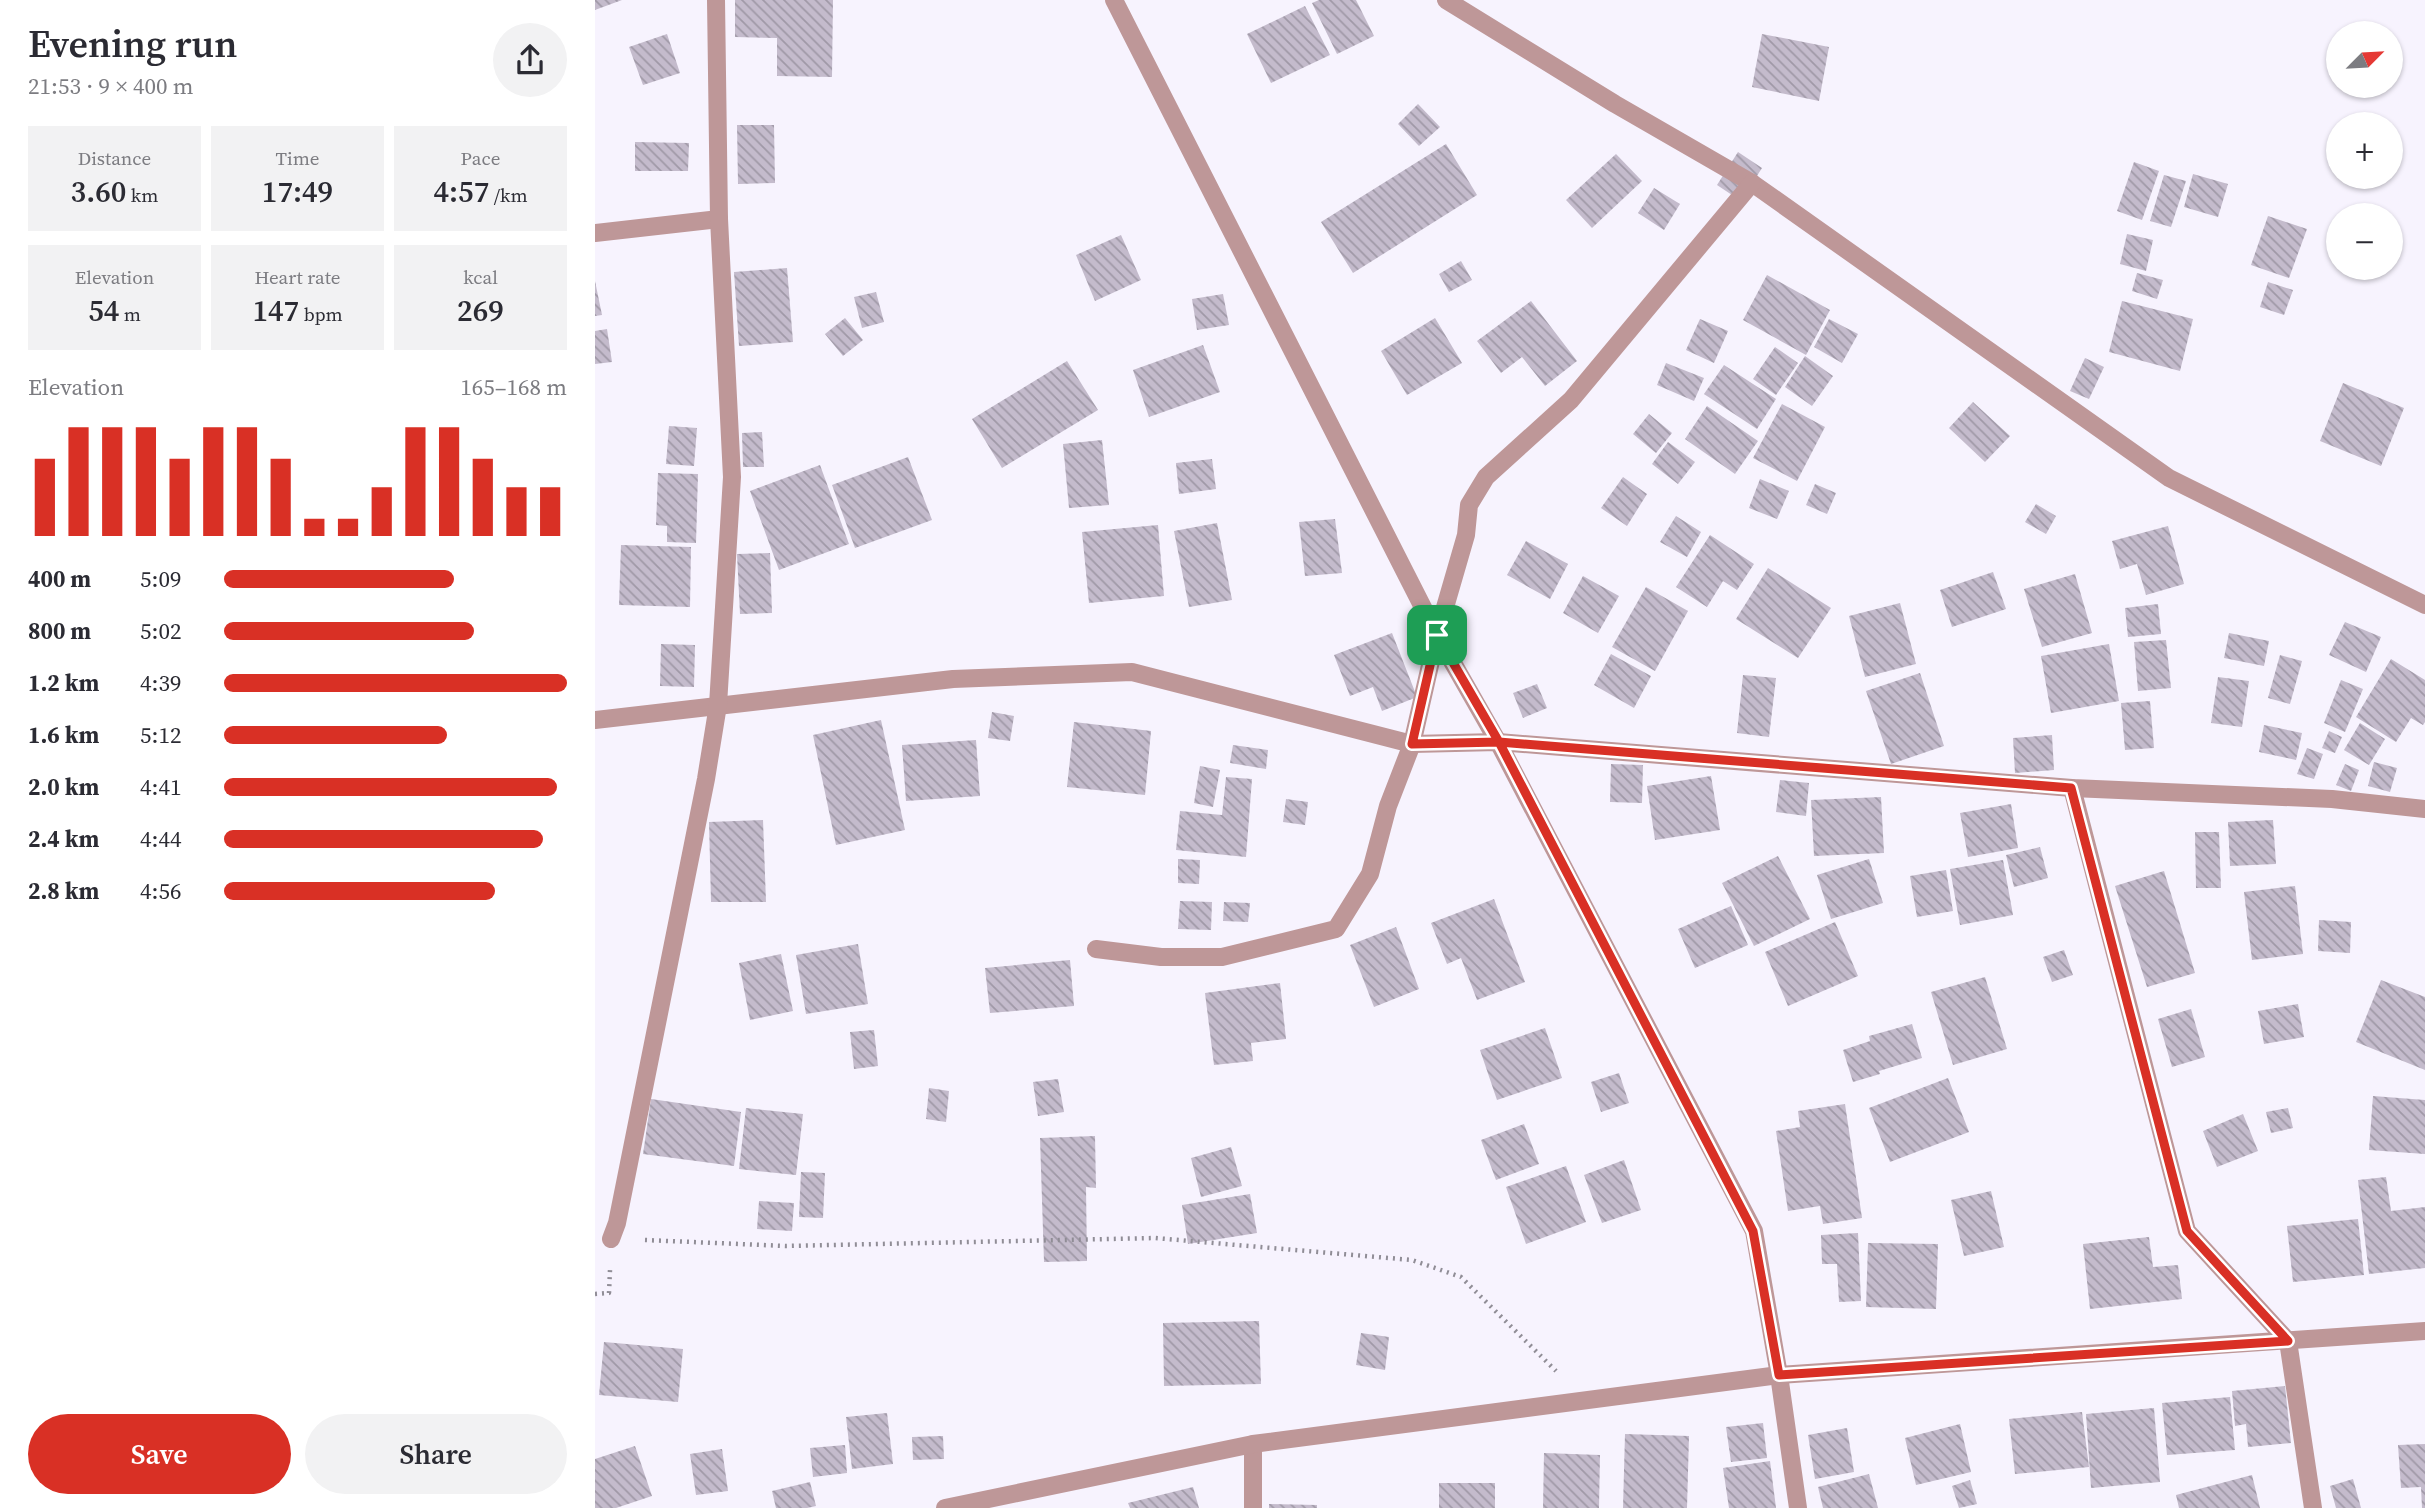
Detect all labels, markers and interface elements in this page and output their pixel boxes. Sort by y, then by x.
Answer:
text: Evening run [28,18,237,70]
north arrow [2326,21,2403,98]
map controls [2326,21,2403,280]
button: share [493,23,567,97]
text: 21:53 · 9 × 400 m [28,70,194,102]
button: + [2326,112,2403,189]
text: Distance [78,145,151,171]
text: Time [276,145,319,171]
text: Pace [461,145,500,171]
text: 3.60 [71,171,126,212]
text: 17:49 [262,171,333,212]
text: 4:57 [433,171,489,212]
text: km [126,182,158,208]
text: /km [489,182,528,208]
button: − [2326,203,2403,280]
text: Elevation [75,264,154,290]
text: Heart rate [254,264,341,290]
text: kcal [463,264,498,290]
text: 54 [88,290,119,331]
text: 147 [252,290,299,331]
text: 269 [457,290,504,331]
text: m [119,301,141,327]
text: bpm [299,301,343,327]
text: Elevation [28,371,124,403]
text: 165–168 m [460,371,567,403]
text: 400 m [28,563,91,595]
text: 5:09 [140,563,181,595]
pin [1407,605,1467,665]
text: 800 m [28,615,91,647]
text: 5:02 [140,615,181,647]
icon: arrive [1418,616,1456,654]
text: 1.2 km [28,667,99,699]
text: 4:39 [140,667,181,699]
text: 1.6 km [28,719,99,751]
text: 5:12 [140,719,181,751]
text: 2.0 km [28,771,99,803]
text: 4:41 [140,771,181,803]
text: 2.4 km [28,823,99,855]
text: 4:44 [140,823,181,855]
text: 2.8 km [28,875,99,907]
text: 4:56 [140,875,181,907]
button: Save [28,1414,291,1494]
button: Share [305,1414,567,1494]

